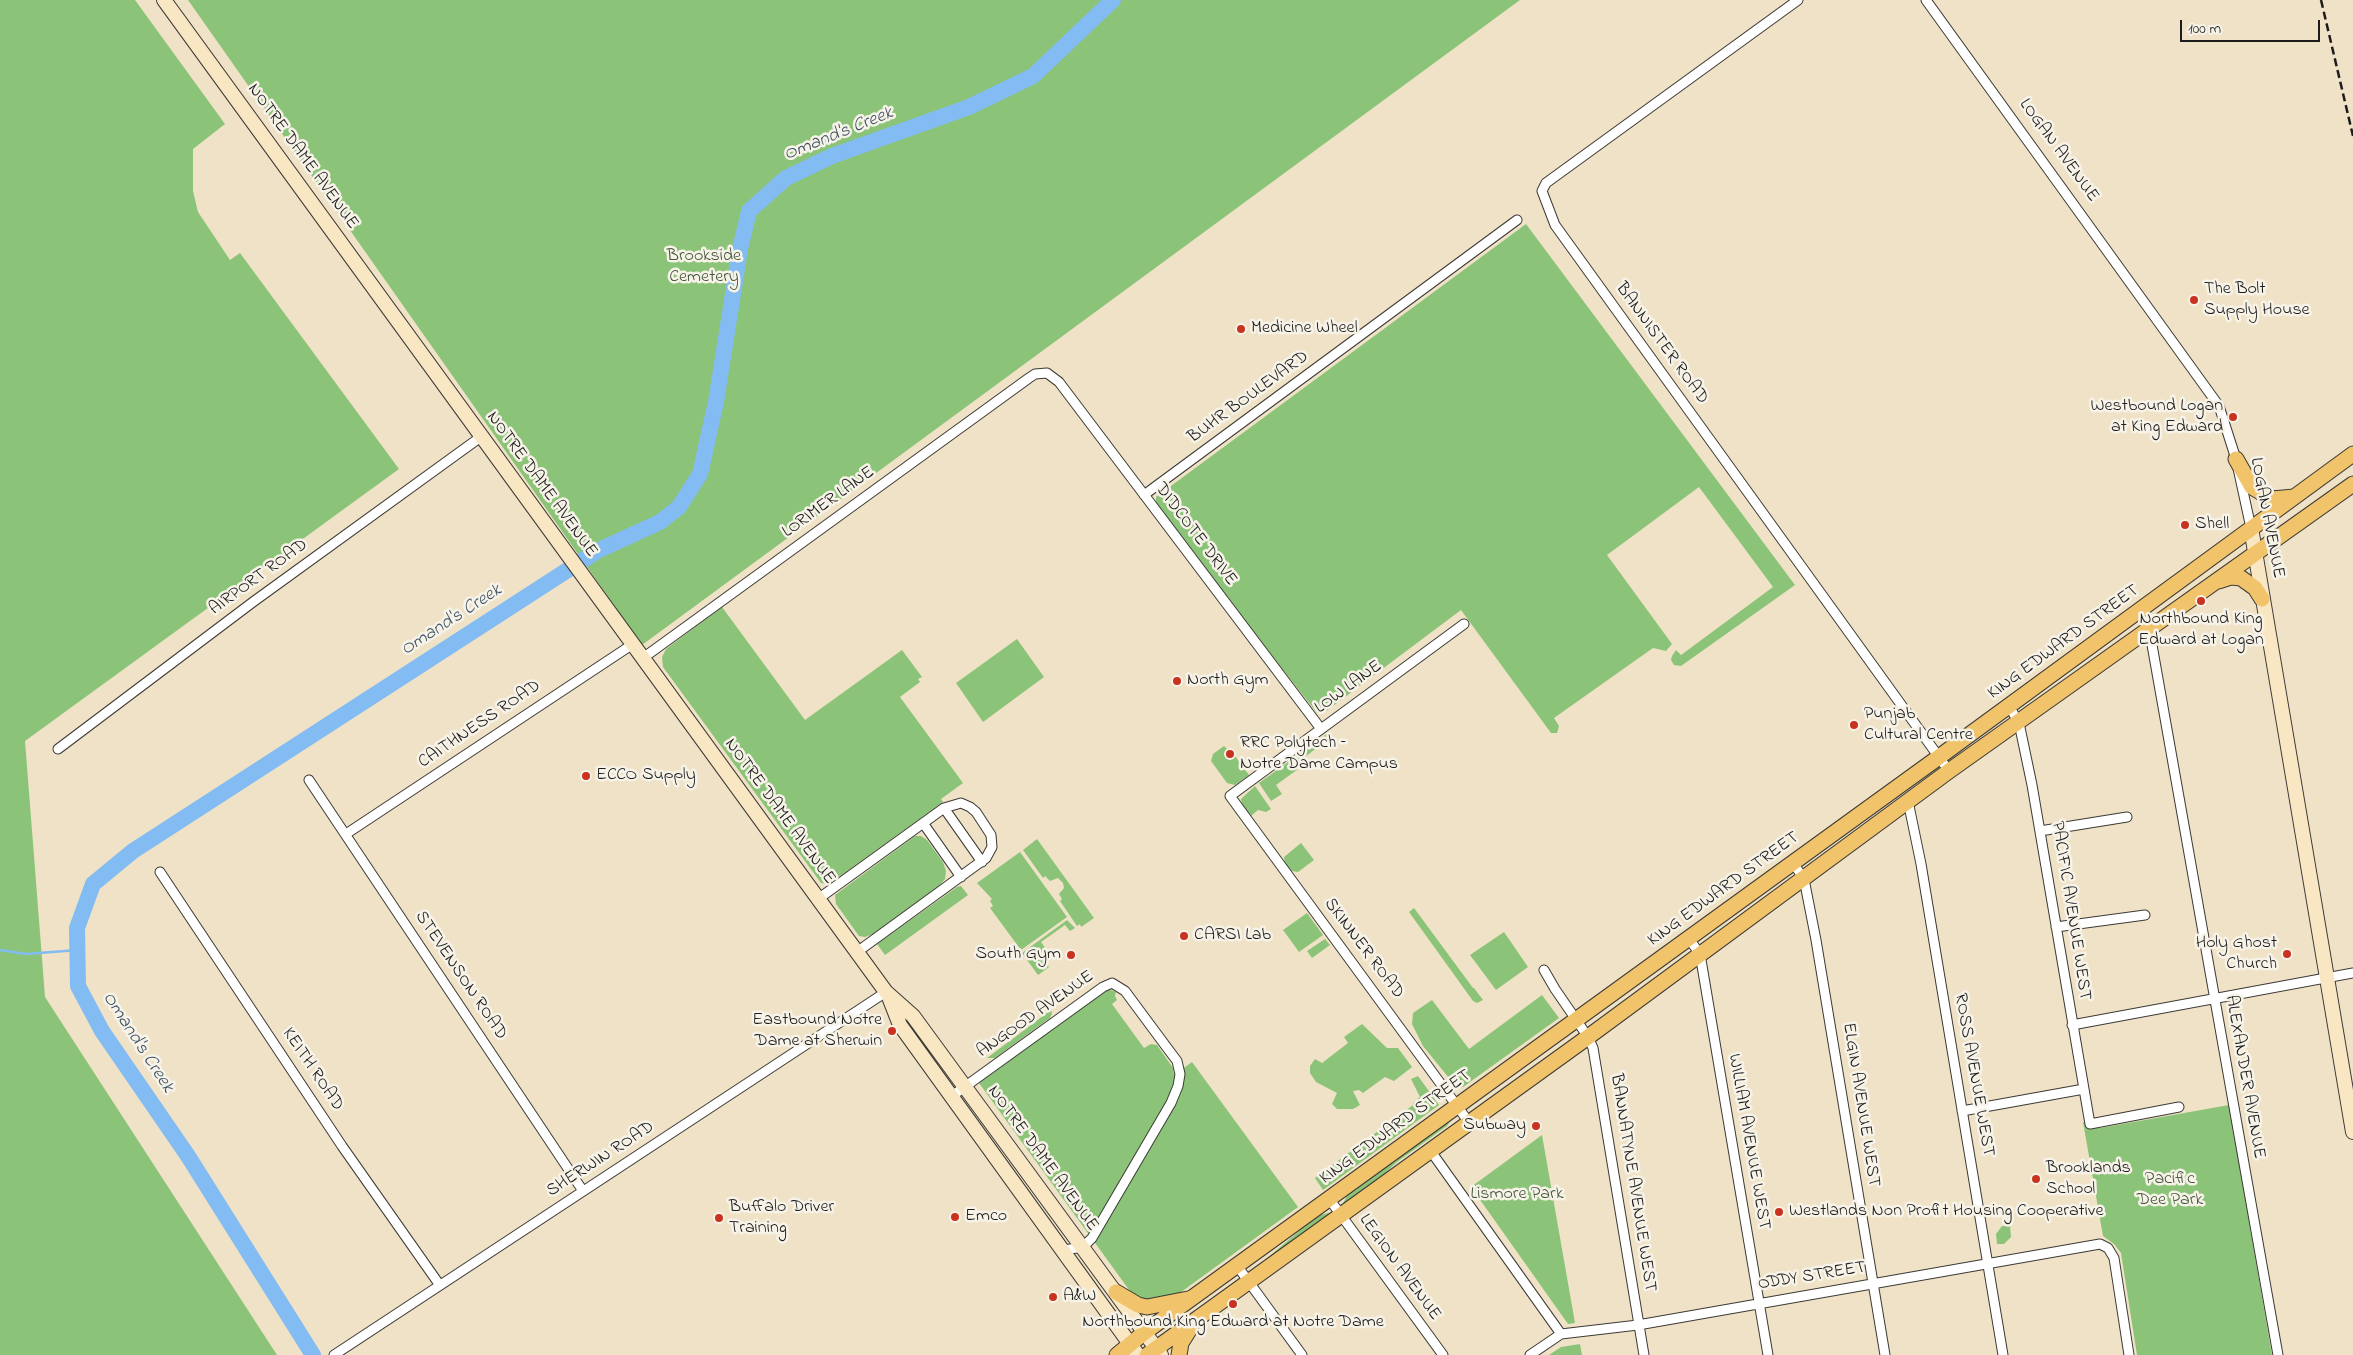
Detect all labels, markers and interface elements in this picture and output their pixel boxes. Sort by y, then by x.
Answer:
scale bar [2183,10,2323,42]
text: 100 m [2188,18,2221,40]
street label: NOTRE DAME AVENUE [242,80,362,234]
street label: LOGAN AVENUE [2013,95,2103,207]
water label: Omand's Creek [781,103,897,167]
park label: Brookside Cemetery [667,246,741,288]
street label: BANNISTER ROAD [1610,279,1712,409]
place label: The Bolt Supply House [2204,279,2310,322]
marker: The Bolt Supply House [2188,294,2200,306]
place label: Medicine Wheel [1251,318,1358,340]
marker: Medicine Wheel [1235,323,1247,335]
street label: BUHR BOULEVARD [1184,347,1314,449]
place label: Westbound Logan at King Edward [2090,396,2223,438]
street label: NOTRE DAME AVENUE [481,408,601,562]
marker: Westbound Logan at King Edward [2227,411,2239,423]
street label: LOGAN AVENUE [2244,456,2288,580]
street label: LORIMER LANE [779,462,879,544]
street label: DIDCOTE DRIVE [1149,479,1241,591]
place label: Shell [2195,514,2229,536]
marker: Shell [2179,519,2191,531]
street label: AIRPORT ROAD [206,535,312,621]
water label: Omand's Creek [397,580,507,662]
street label: KING EDWARD STREET [1984,581,2144,705]
marker: Northbound King Edward at Logan [2195,595,2207,607]
place label: Northbound King Edward at Logan [2138,609,2264,652]
street label: LOW LANE [1311,656,1387,720]
place label: North Gym [1187,670,1268,692]
marker: North Gym [1171,675,1183,687]
street label: CAITHNESS ROAD [415,676,545,774]
place label: Punjab Cultural Centre [1864,704,1973,746]
marker: Punjab Cultural Centre [1848,719,1860,731]
place label: RRC Polytech – Notre Dame Campus [1240,733,1398,776]
street label: NOTRE DAME AVENUE [719,735,839,889]
marker: RRC Polytech – Notre Dame Campus [1224,748,1236,760]
place label: ECCO Supply [596,765,696,787]
marker: ECCO Supply [580,770,592,782]
street label: PACIFIC AVENUE WEST [2045,820,2095,1002]
street label: KING EDWARD STREET [1644,828,1804,952]
street label: SKINNER ROAD [1318,894,1408,1004]
street label: STEVENSON ROAD [409,908,511,1044]
place label: CARSI Lab [1194,925,1271,947]
marker: CARSI Lab [1178,930,1190,942]
place label: Holy Ghost Church [2196,933,2277,976]
place label: South Gym [975,944,1061,966]
marker: Holy Ghost Church [2281,948,2293,960]
marker: South Gym [1065,949,1077,961]
street label: ANGOOD AVENUE [973,967,1099,1063]
water label: Omand's Creek [96,988,178,1098]
street label: ROSS AVENUE WEST [1948,992,1998,1158]
street label: ALEXANDER AVENUE [2219,994,2269,1160]
place label: Eastbound Notre Dame at Sherwin [752,1010,882,1052]
street label: ELGIN AVENUE WEST [1836,1021,1884,1189]
street label: KEITH ROAD [276,1024,348,1116]
marker: Eastbound Notre Dame at Sherwin [886,1025,898,1037]
street label: WILLIAM AVENUE WEST [1722,1052,1774,1232]
street label: KING EDWARD STREET [1316,1066,1476,1190]
street label: BANNATYNE AVENUE WEST [1604,1072,1660,1294]
street label: NOTRE DAME AVENUE [982,1082,1102,1236]
place label: Subway [1463,1115,1526,1137]
street label: SHERWIN ROAD [543,1117,659,1203]
marker: Subway [1530,1120,1542,1132]
place label: Brooklands School [2046,1158,2131,1200]
park label: Pacific Dee Park [2137,1169,2203,1212]
marker: Brooklands School [2030,1173,2042,1185]
park label: Lismore Park [1470,1184,1564,1206]
place label: Buffalo Driver Training [729,1197,834,1240]
place label: Westlands Non Profit Housing Cooperative [1789,1201,2103,1223]
place label: Emco [965,1206,1007,1228]
marker: Westlands Non Profit Housing Cooperative [1773,1206,1785,1218]
marker: Emco [949,1211,961,1223]
street label: LEGION AVENUE [1353,1211,1445,1325]
marker: Buffalo Driver Training [713,1212,725,1224]
street label: ODDY STREET [1757,1258,1867,1296]
place label: A&W [1063,1286,1096,1308]
marker: A&W [1047,1291,1059,1303]
marker: Northbound King Edward at Notre Dame [1227,1298,1239,1310]
place label: Northbound King Edward at Notre Dame [1082,1312,1384,1334]

